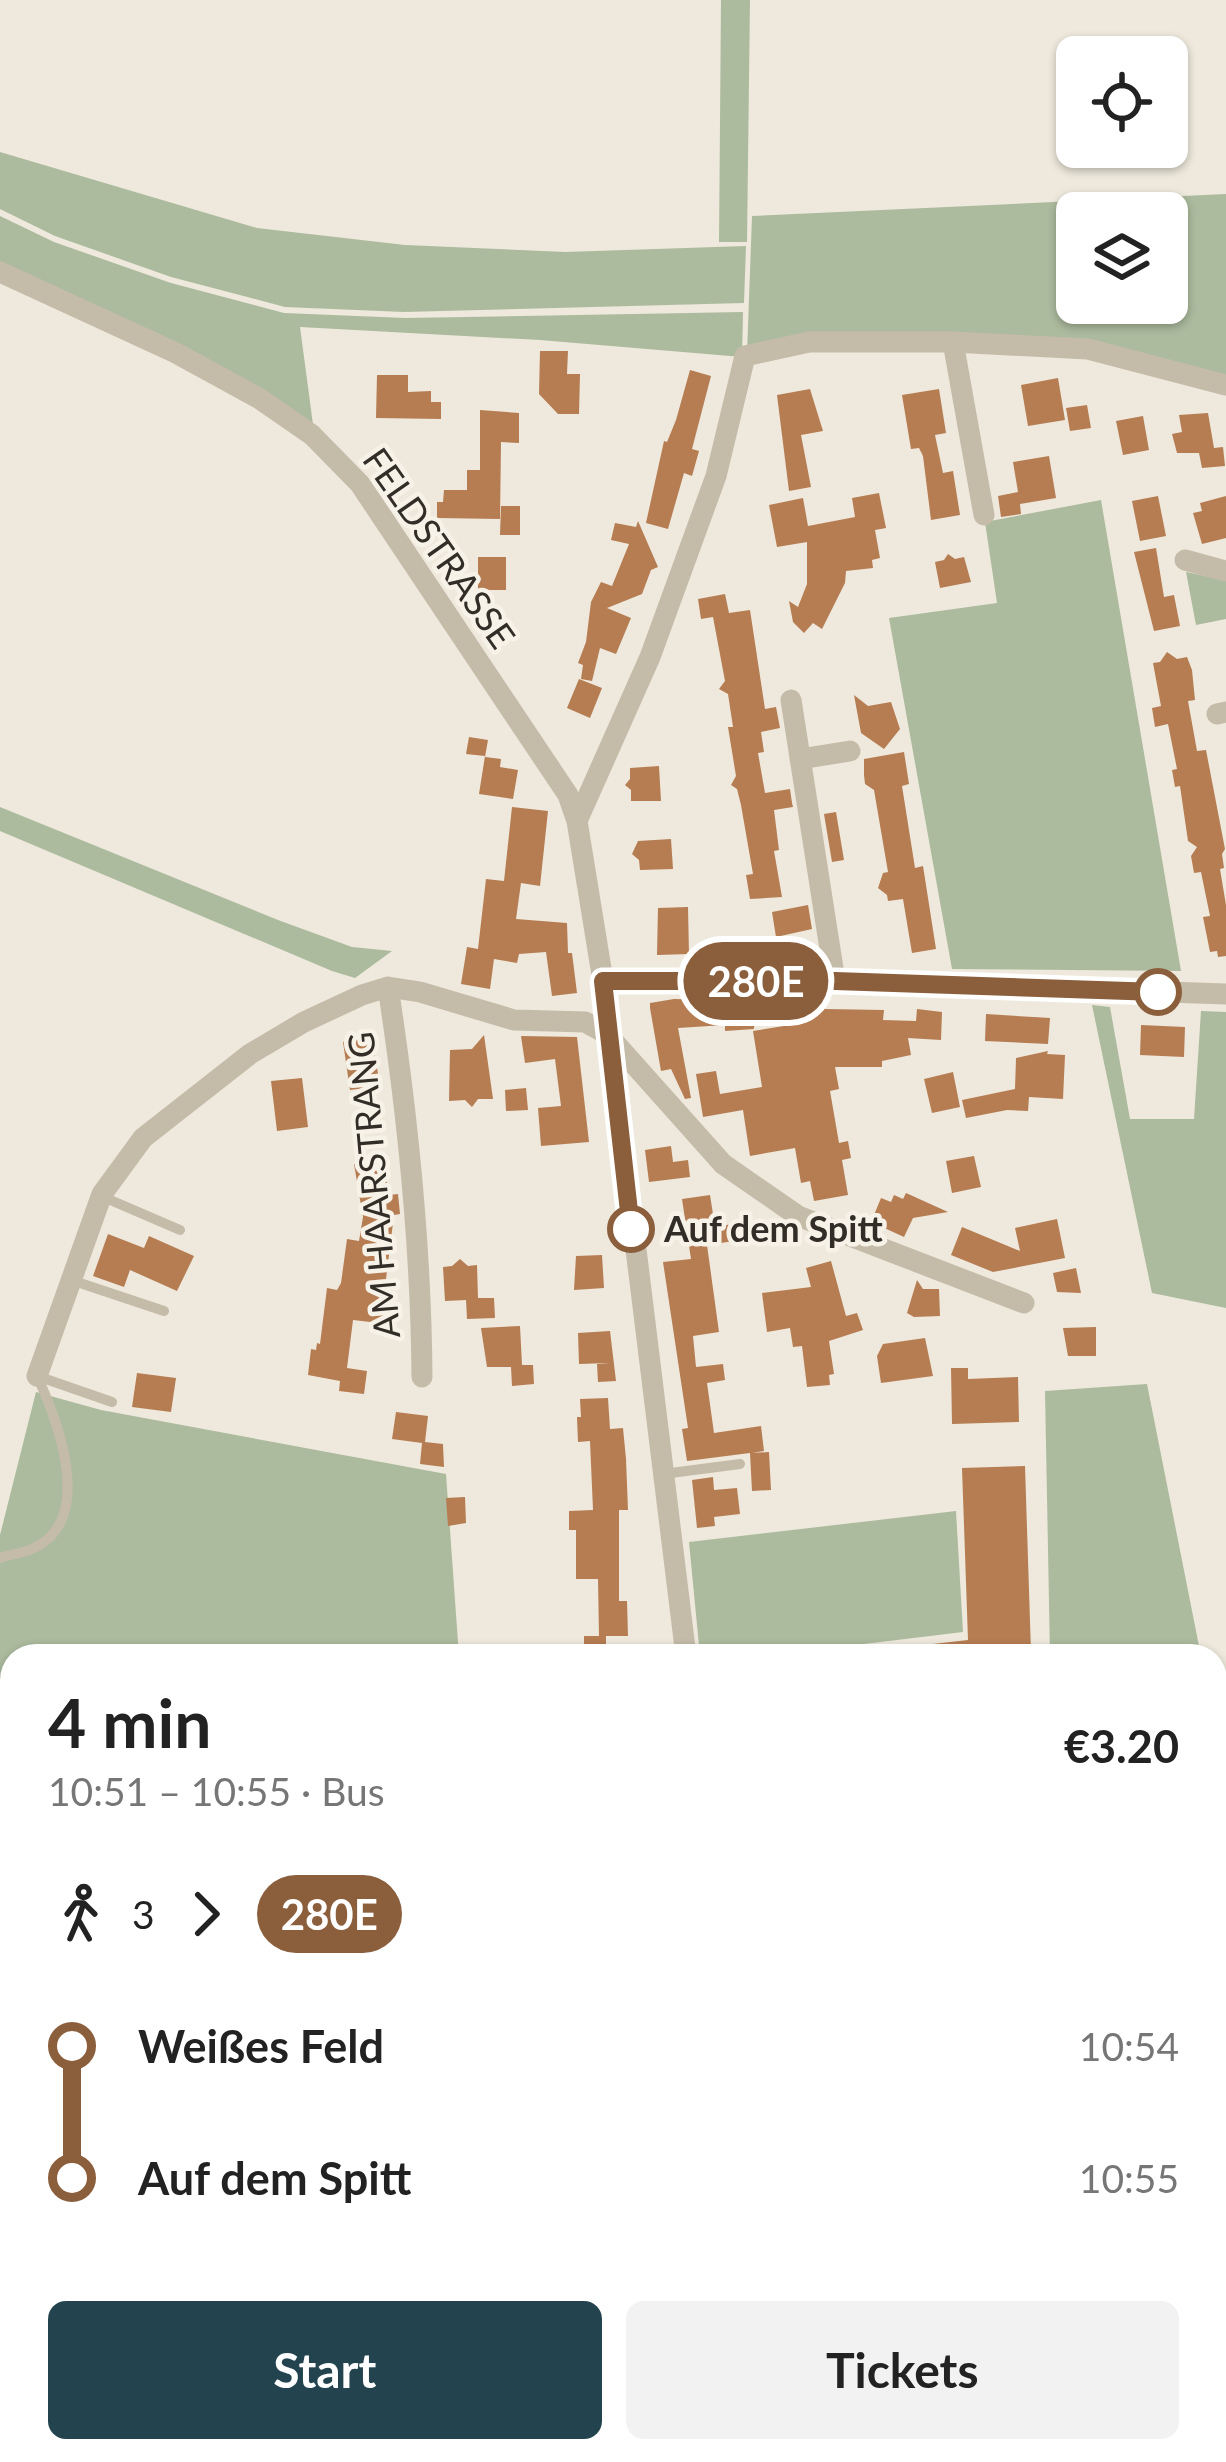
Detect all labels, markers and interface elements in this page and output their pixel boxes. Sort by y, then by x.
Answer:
map controls [1056,36,1188,324]
button: locate [1056,36,1188,168]
button: layers [1056,192,1188,324]
street label: FELDSTRASSE [355,439,525,656]
line badge: 280E [672,942,840,1020]
text: 280E [707,956,805,1006]
unlabelled marker [1136,970,1180,1014]
street label: AM HAARSTRANG [338,1030,408,1340]
place label: Auf dem Spitt [663,1206,883,1250]
marker: Auf dem Spitt [609,1207,653,1251]
text: 4 min [48,1683,212,1762]
text: €3.20 [1064,1719,1179,1773]
text: 10:51 – 10:55 · Bus [48,1768,385,1814]
icon: walk [48,1881,114,1947]
icon: forward [173,1881,239,1947]
text: 280E [281,1889,378,1939]
text: 3 [132,1891,155,1937]
text: Weißes Feld [138,2019,384,2073]
text: 10:54 [1079,2023,1179,2069]
text: Auf dem Spitt [138,2151,411,2205]
text: 10:55 [1079,2155,1179,2201]
button: Start [48,2301,602,2439]
button: Tickets [626,2301,1179,2439]

